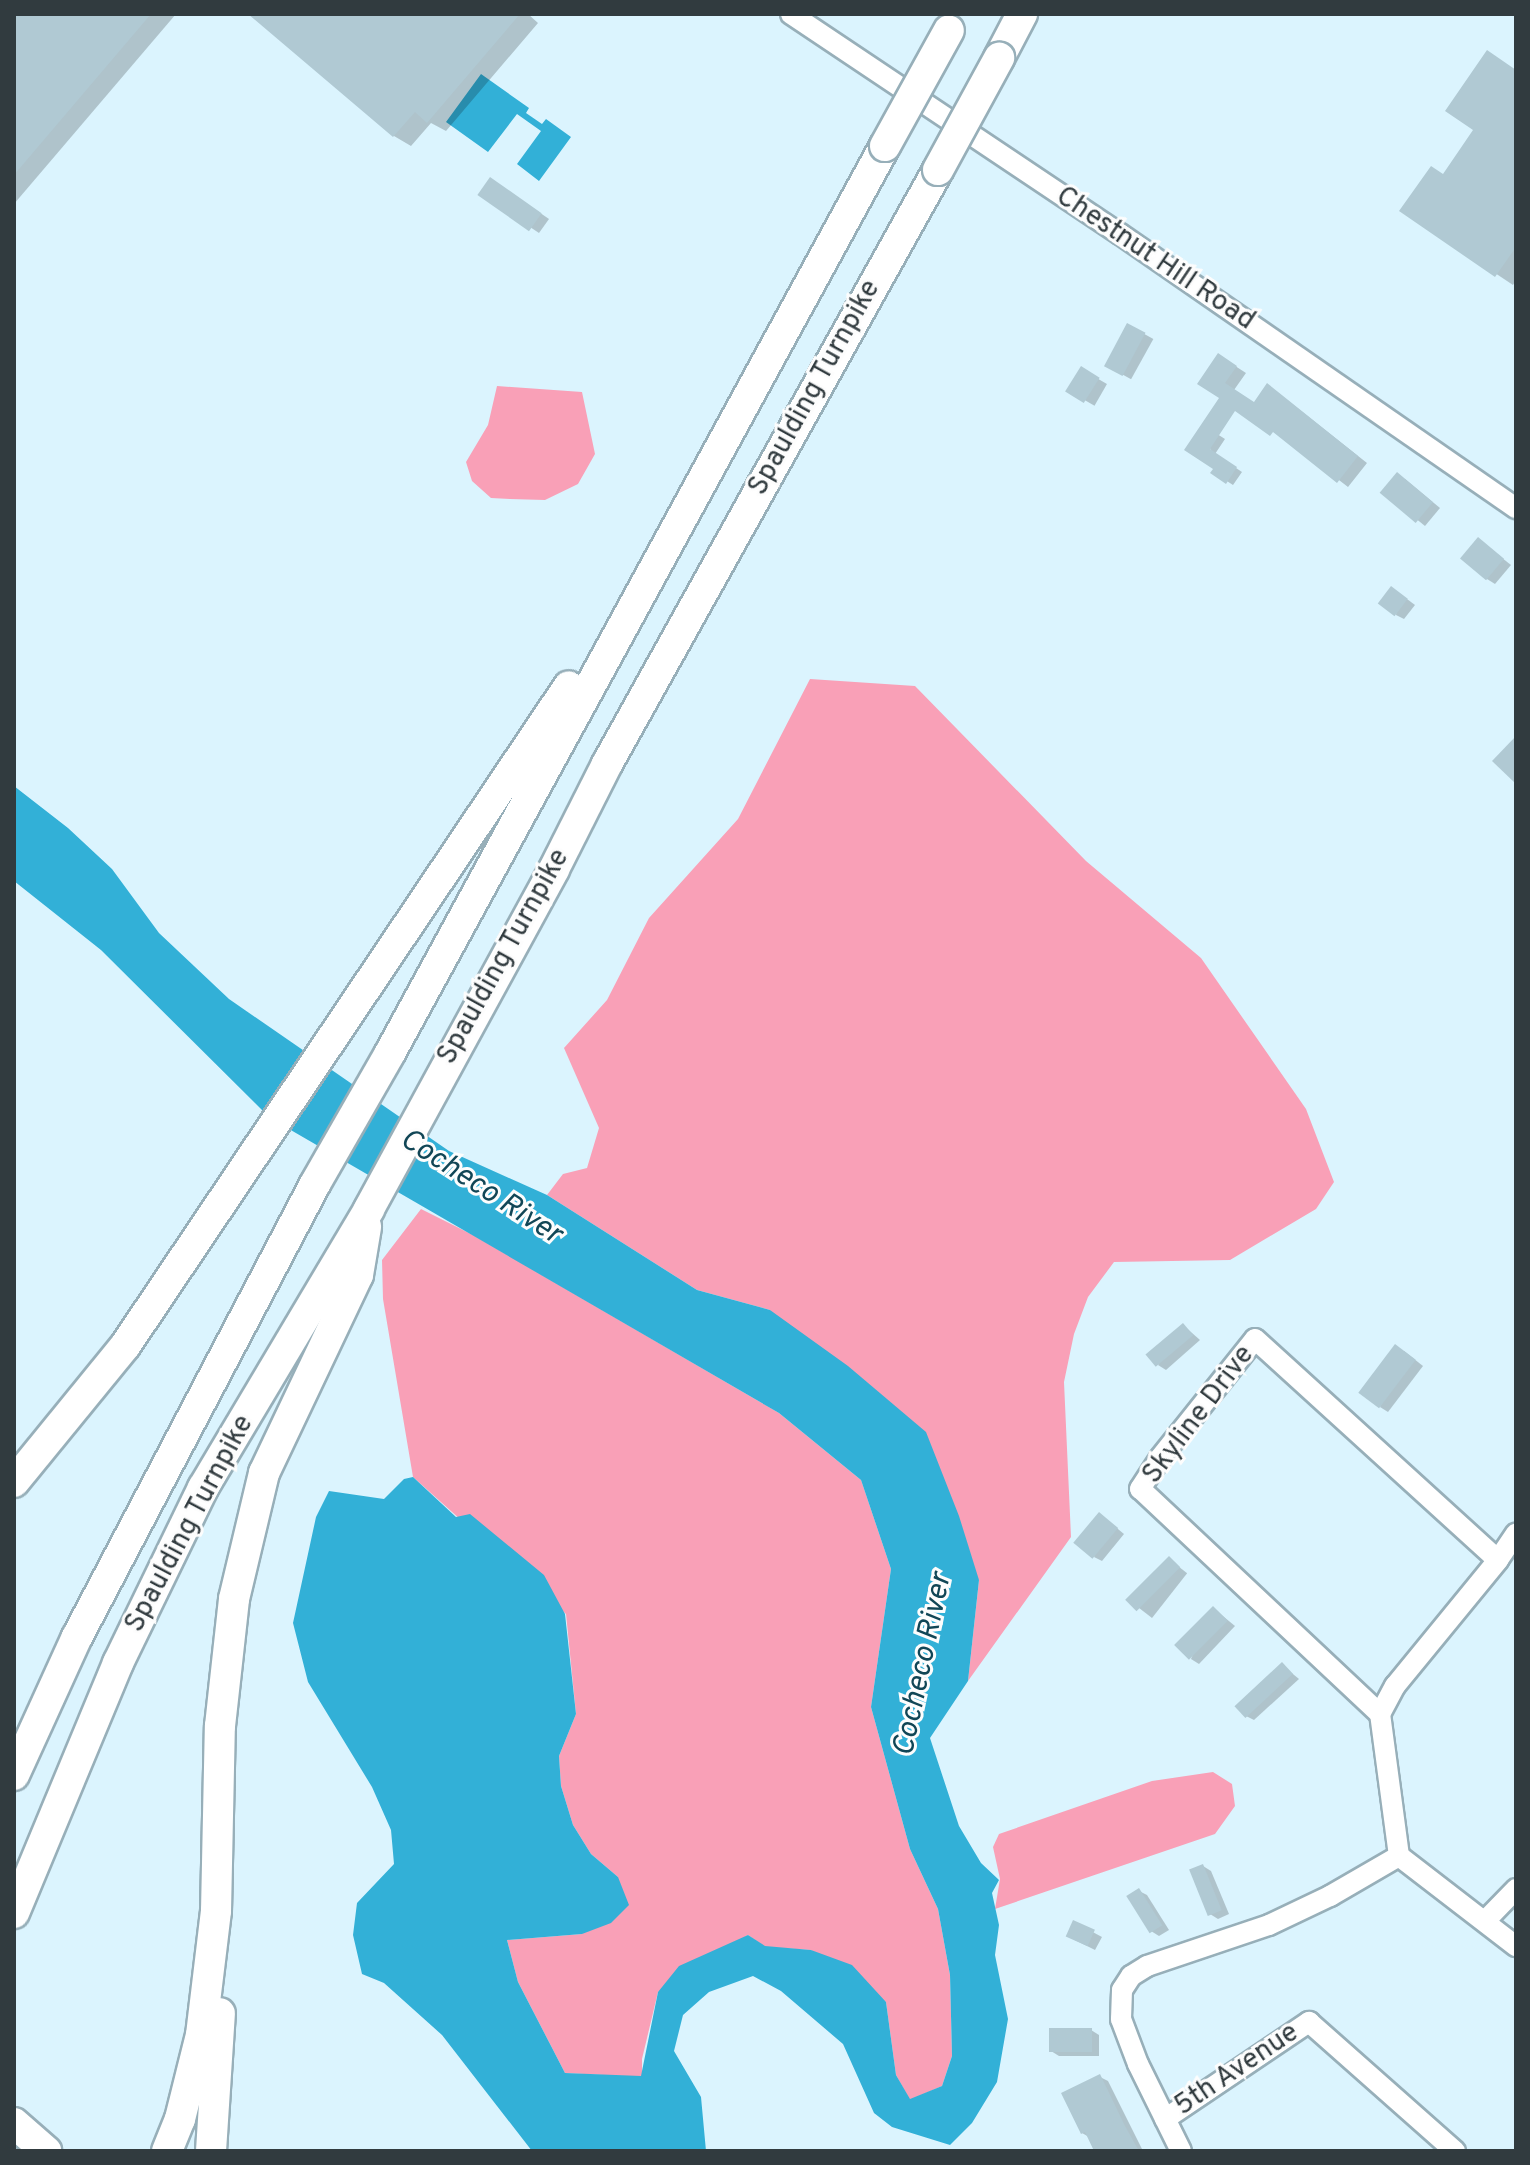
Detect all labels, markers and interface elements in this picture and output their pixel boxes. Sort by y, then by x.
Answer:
street label: Chestnut Hill Road [1049,180,1261,338]
street label: Spaulding Turnpike [742,274,888,502]
street label: Spaulding Turnpike [431,843,577,1071]
water label: Cocheco River [392,1122,568,1254]
street label: Skyline Drive [1136,1339,1262,1491]
street label: Spaulding Turnpike [118,1409,262,1639]
water label: Cocheco River [887,1570,961,1760]
street label: 5th Avenue [1168,2016,1306,2124]

